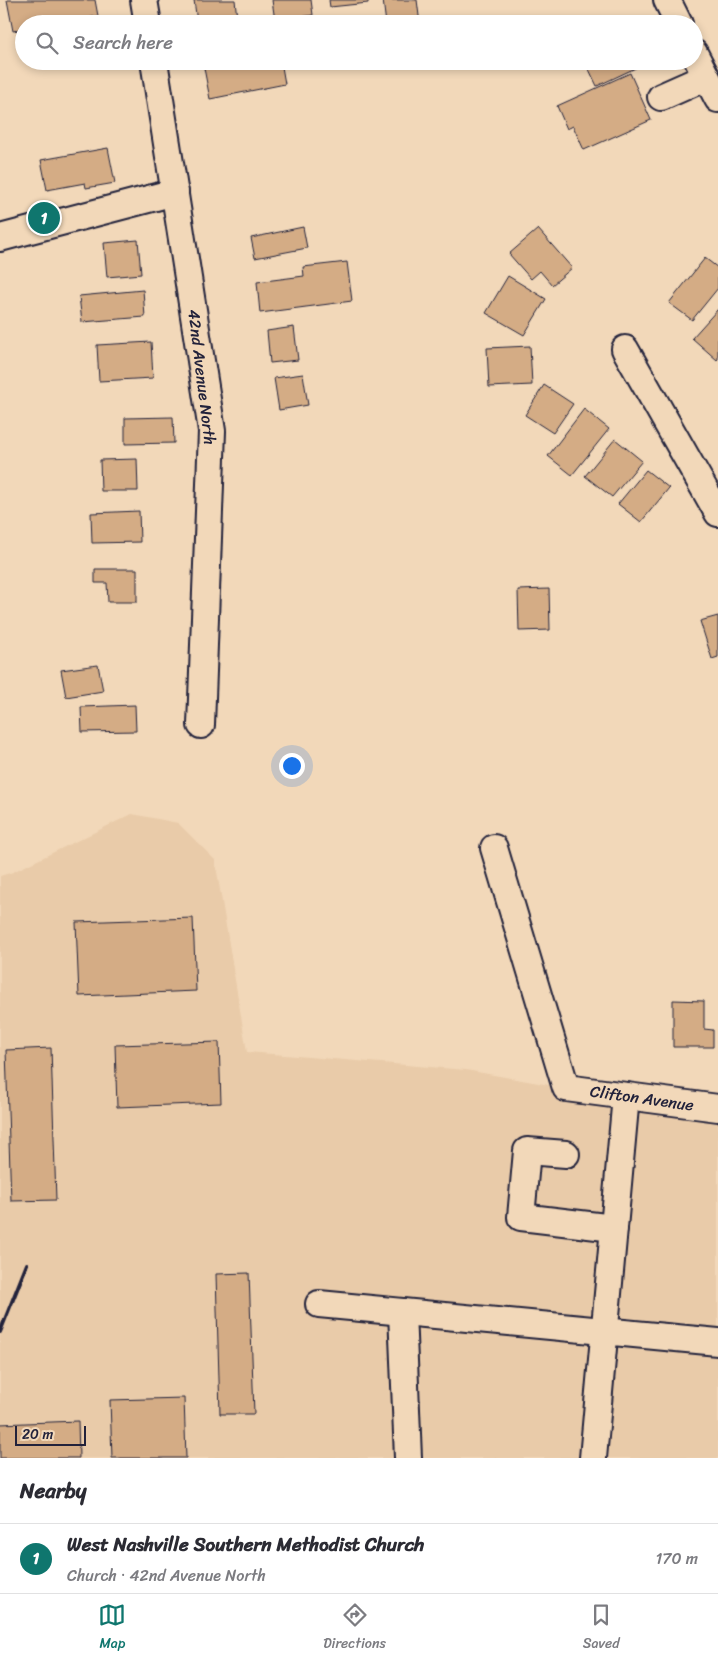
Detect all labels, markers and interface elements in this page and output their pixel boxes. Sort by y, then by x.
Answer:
search box [15,15,703,70]
text: Search here [73,26,173,59]
icon: search [33,29,61,57]
pin: 1 [28,199,60,237]
street label: 42nd Avenue North [179,308,225,446]
your location [279,753,305,779]
street label: Clifton Avenue [588,1076,696,1120]
text: 20 m [22,1422,53,1447]
scale bar [15,1423,86,1446]
text: Nearby [20,1472,86,1510]
text: West Nashville Southern Methodist Church [67,1528,424,1561]
text: 1 [33,1544,39,1573]
text: 170 m [655,1544,698,1573]
text: Church · 42nd Avenue North [67,1561,266,1590]
tab: Map [98,1601,126,1656]
tab: Directions [323,1601,386,1656]
tab: Saved [583,1601,620,1656]

